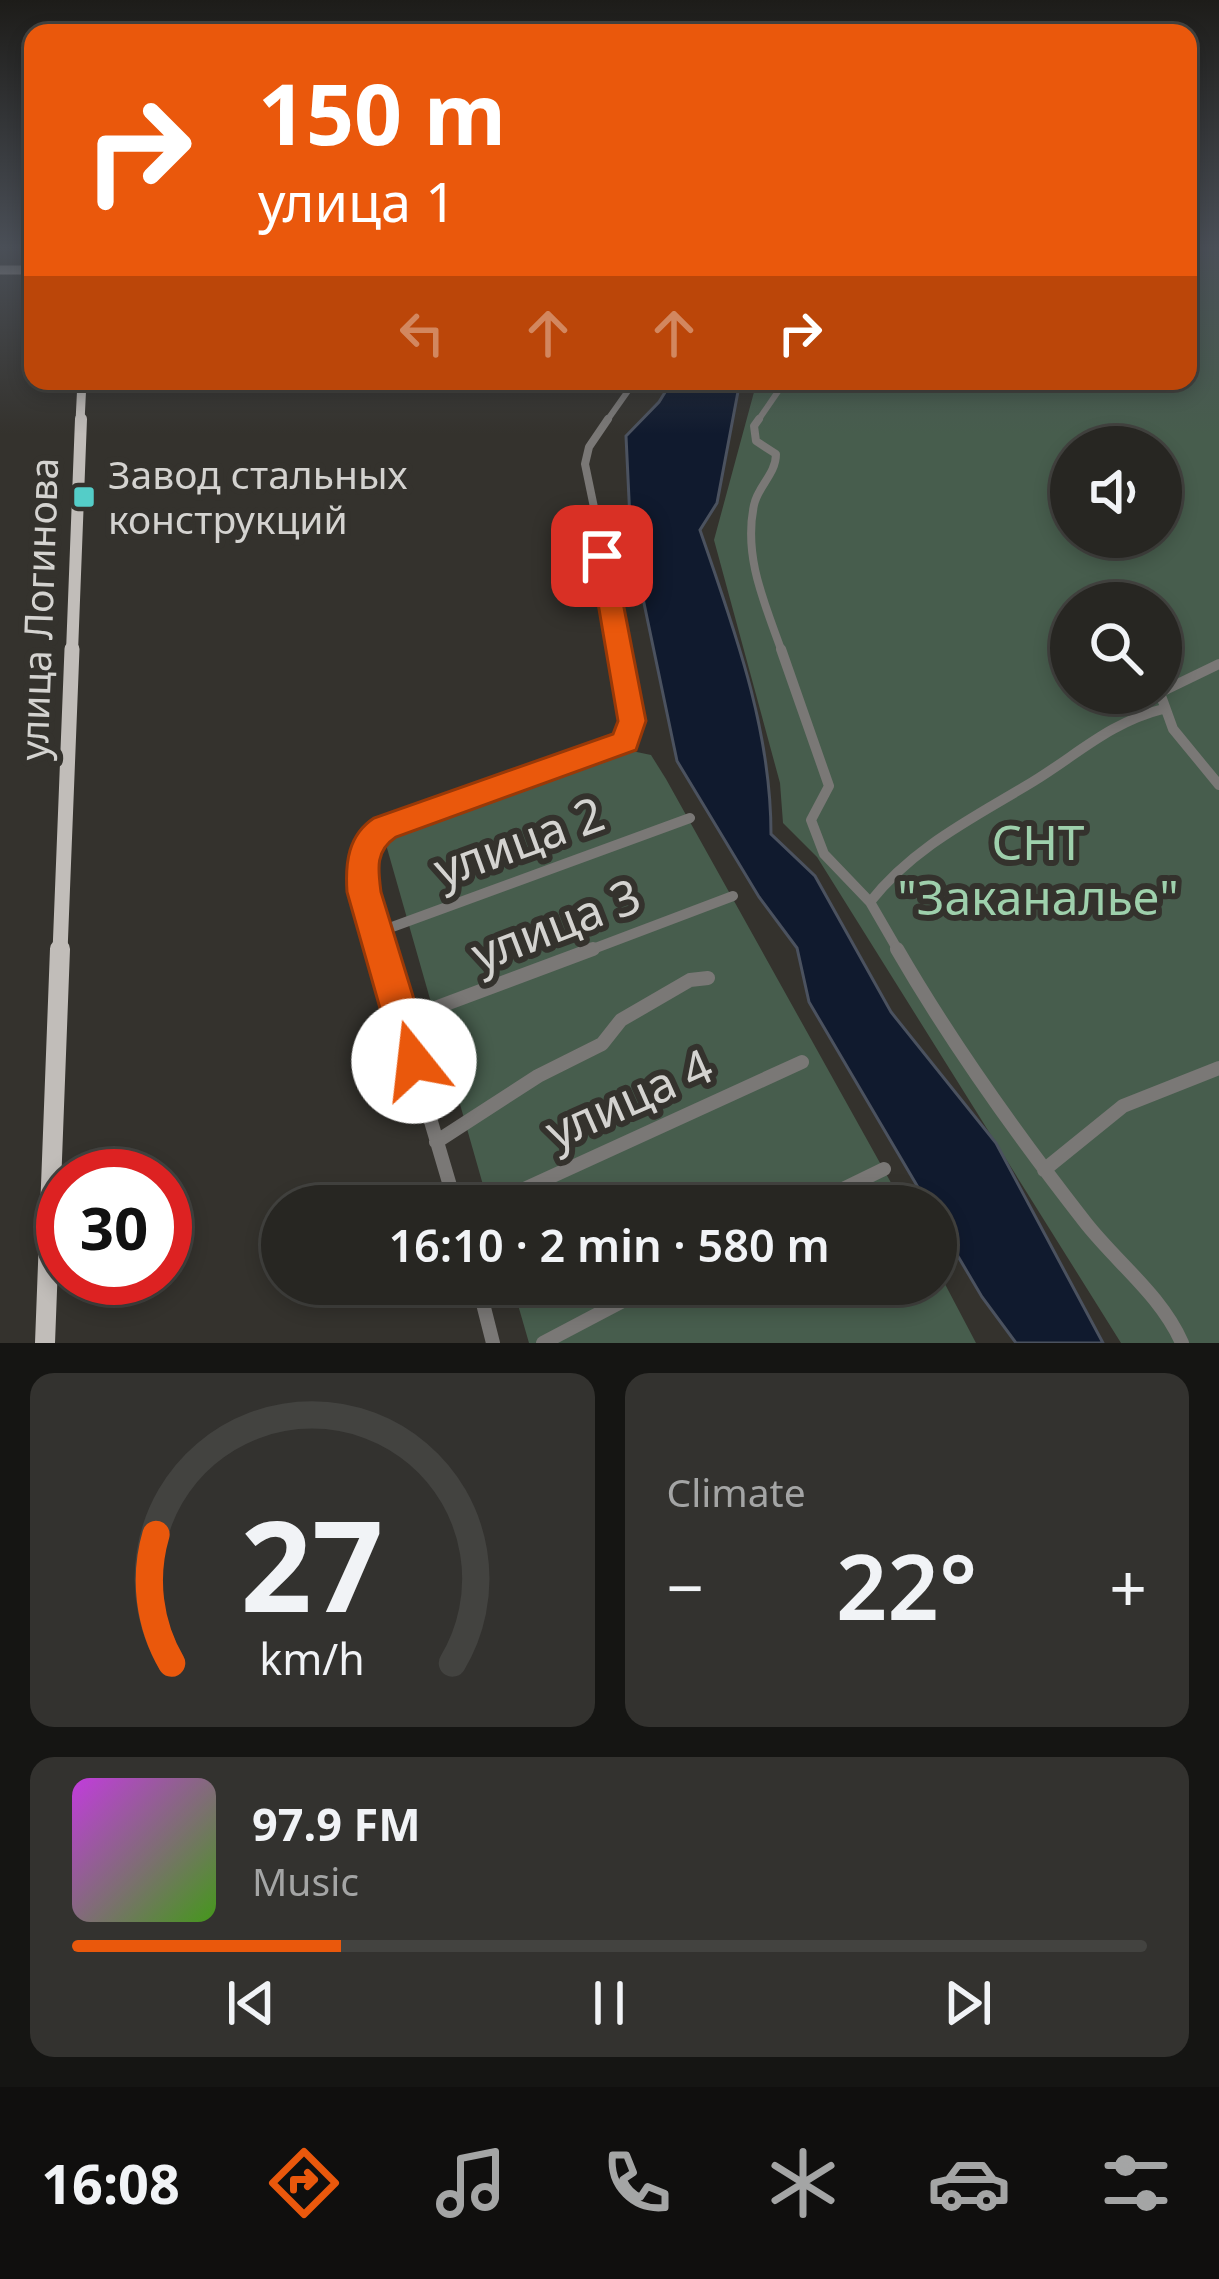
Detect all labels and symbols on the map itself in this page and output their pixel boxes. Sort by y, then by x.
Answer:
place label: Завод стальных конструкций [108,447,408,545]
street label: улица Логинова [6,457,69,761]
marker: Завод стальных конструкций [71,484,97,510]
pin [551,505,653,607]
street label: улица 2 [425,780,612,901]
park label: СНТ "Заканалье" [897,809,1179,929]
street label: улица 3 [462,862,649,985]
position arrow [351,998,477,1124]
street label: улица 4 [535,1032,722,1163]
speed limit sign: 30 [36,1149,192,1305]

